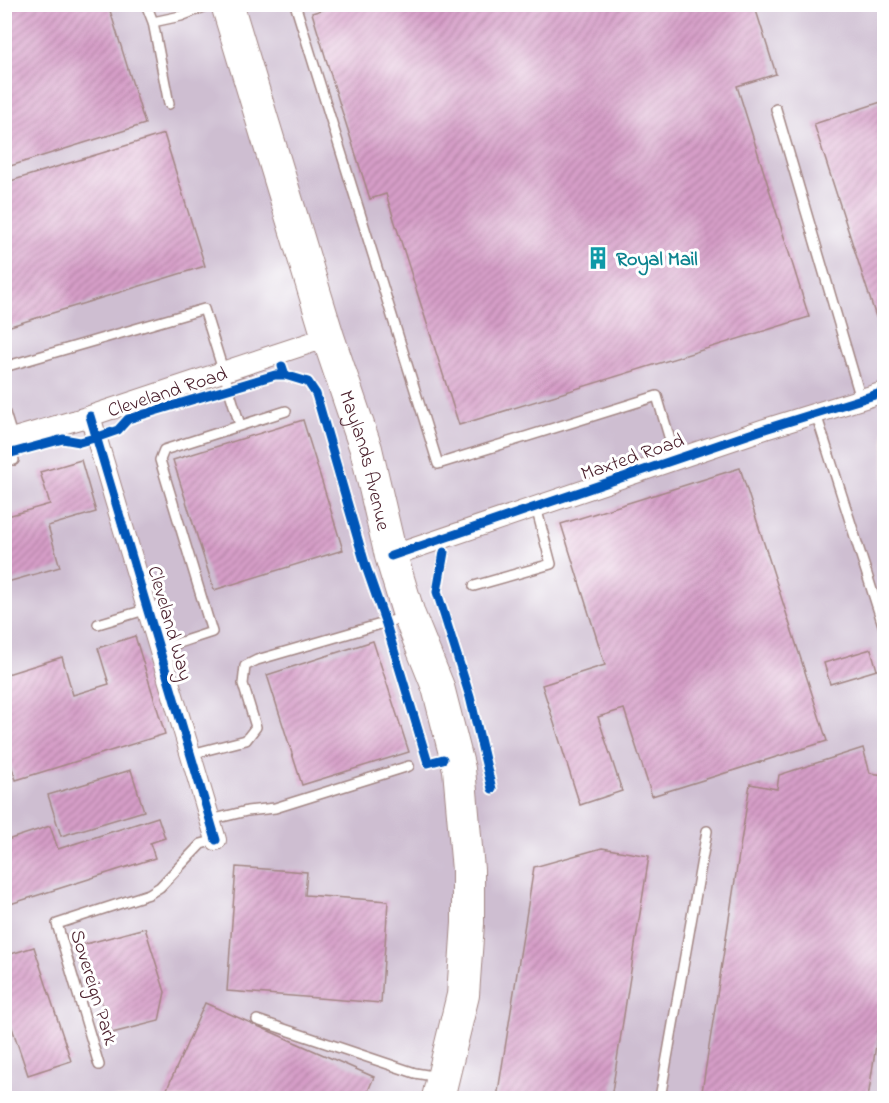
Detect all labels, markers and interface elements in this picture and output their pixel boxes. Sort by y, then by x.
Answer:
building icon: Royal Mail [585,245,611,271]
place label: Royal Mail [616,246,698,276]
street label: Cleveland Road [104,360,231,426]
street label: Maylands Avenue [330,387,397,534]
street label: Maxted Road [577,427,688,490]
street label: Cleveland Way [138,563,199,685]
street label: Sovereign Park [60,926,124,1050]

